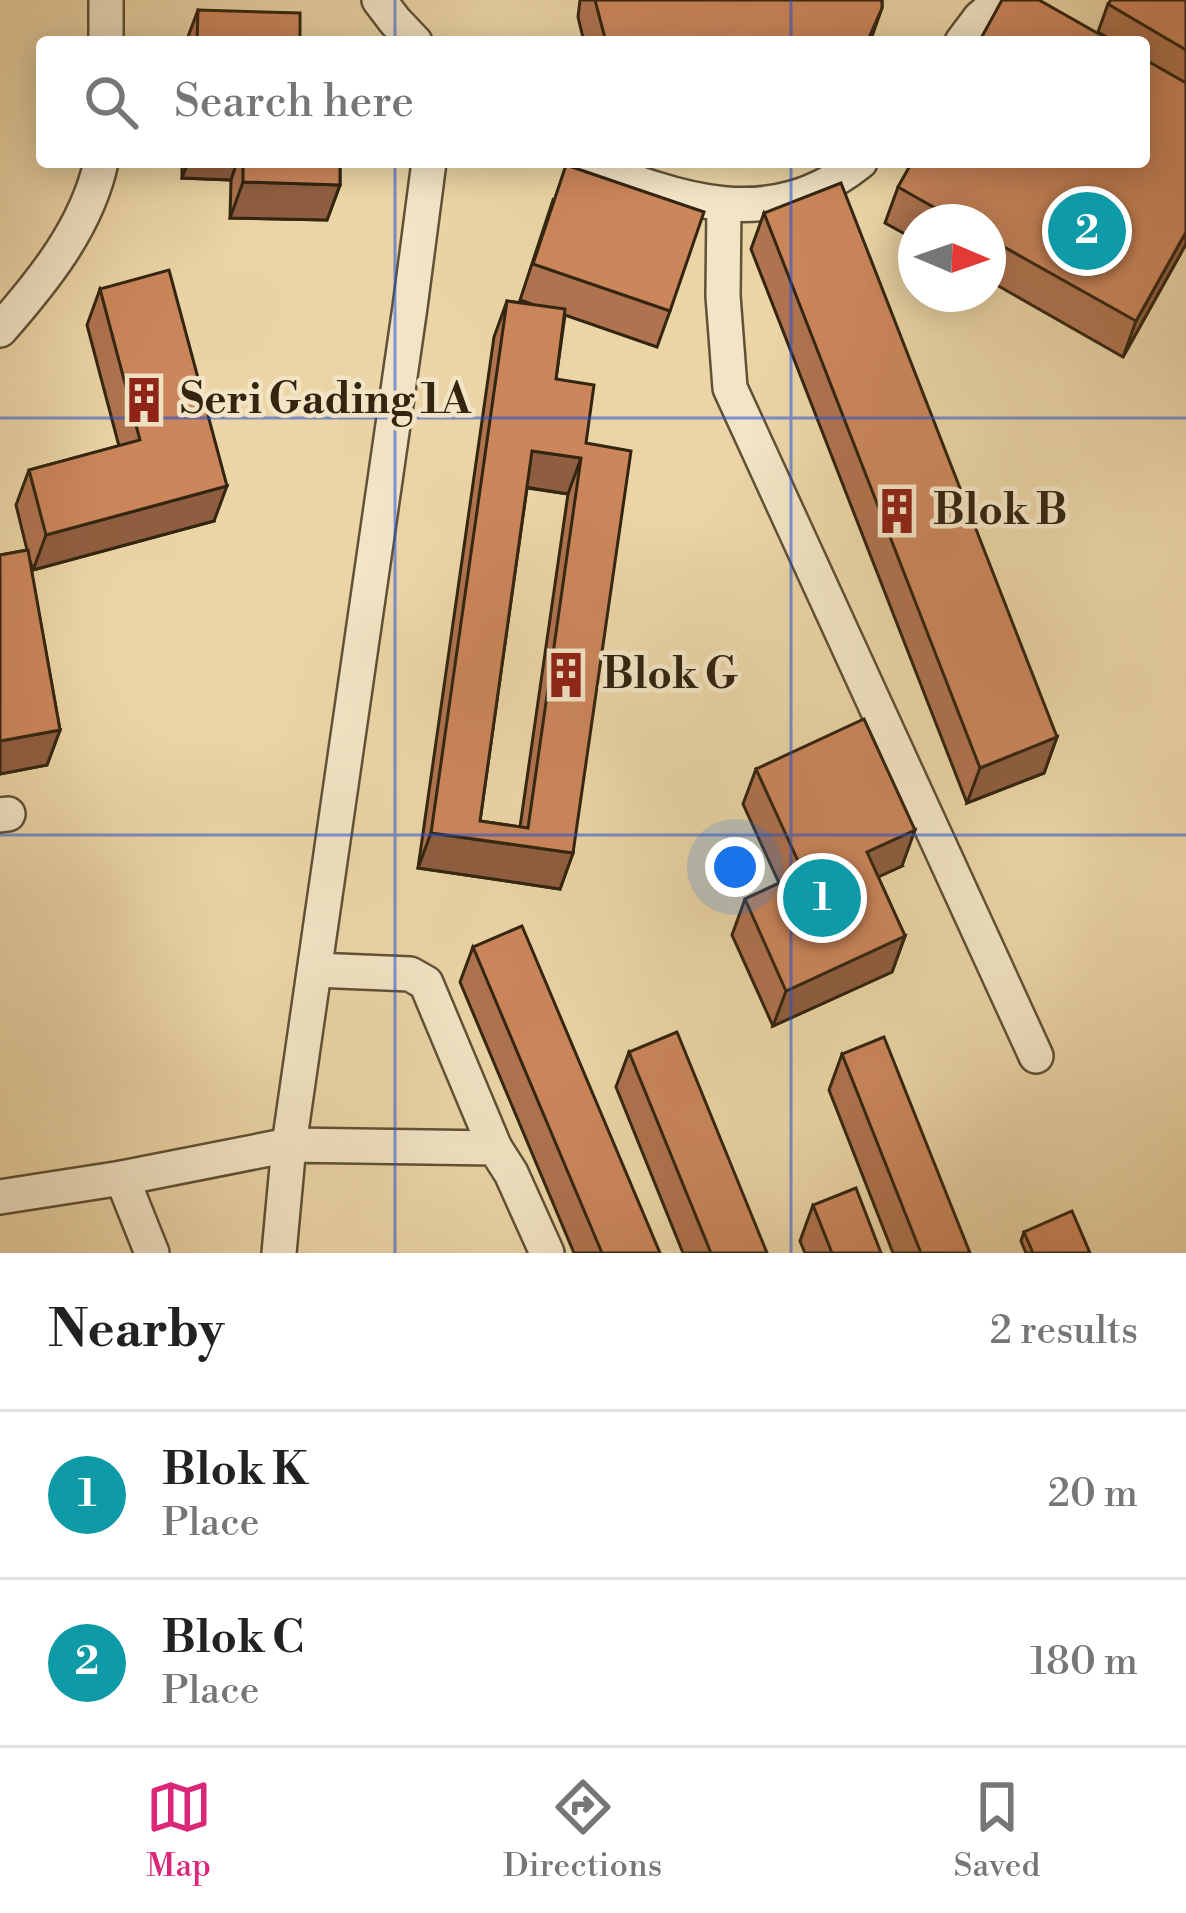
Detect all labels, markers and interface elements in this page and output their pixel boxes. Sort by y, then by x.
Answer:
search box [36,36,1150,168]
icon: search [78,69,144,135]
text: Search here [174,74,414,131]
pin: 2 [1048,186,1126,276]
north arrow [898,204,1006,312]
place label: Seri Gading 1A [180,374,472,427]
building icon: Seri Gading 1A [119,375,169,425]
place label: Blok B [933,485,1067,538]
building icon: Blok B [872,486,922,536]
place label: Blok G [602,649,738,702]
building icon: Blok G [541,650,591,700]
your location [705,837,765,897]
pin: 1 [783,853,861,943]
text: Nearby [48,1299,224,1363]
text: 2 results [990,1307,1138,1356]
text: Blok K [162,1442,309,1499]
text: 1 [78,1470,96,1519]
text: 20 m [1048,1470,1138,1519]
text: Place [162,1499,259,1548]
text: Blok C [162,1610,304,1667]
text: 2 [75,1638,99,1687]
text: 180 m [1030,1638,1138,1687]
text: Place [162,1667,259,1716]
tab: Map [146,1774,212,1887]
tab: Directions [503,1774,662,1887]
tab: Saved [954,1774,1040,1887]

